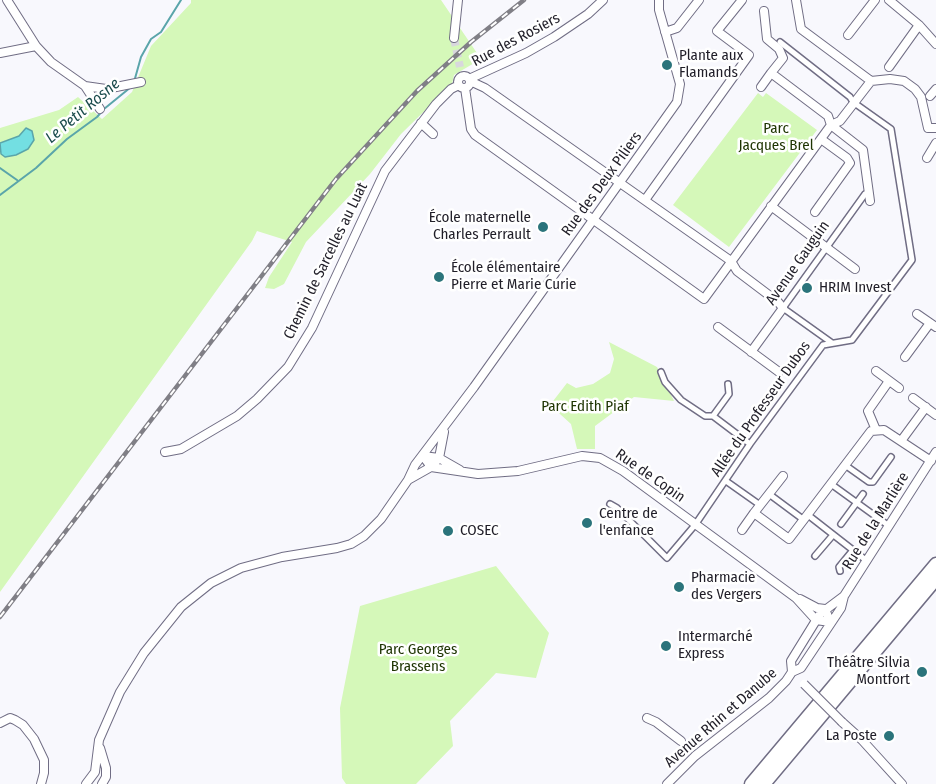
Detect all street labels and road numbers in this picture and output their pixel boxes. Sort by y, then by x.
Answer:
street label: Rue des Rosiers [469,9,563,71]
street label: Rue des Deux Piliers [558,128,646,240]
street label: Chemin de Sarcelles au Luat [280,180,372,342]
street label: Avenue Gauguin [762,217,834,309]
street label: Allée du Professeur Dubos [707,338,815,480]
street label: Rue de Copin [612,445,688,507]
street label: Rue de la Marlière [839,469,913,573]
street label: Avenue Rhin et Danube [661,664,781,772]

